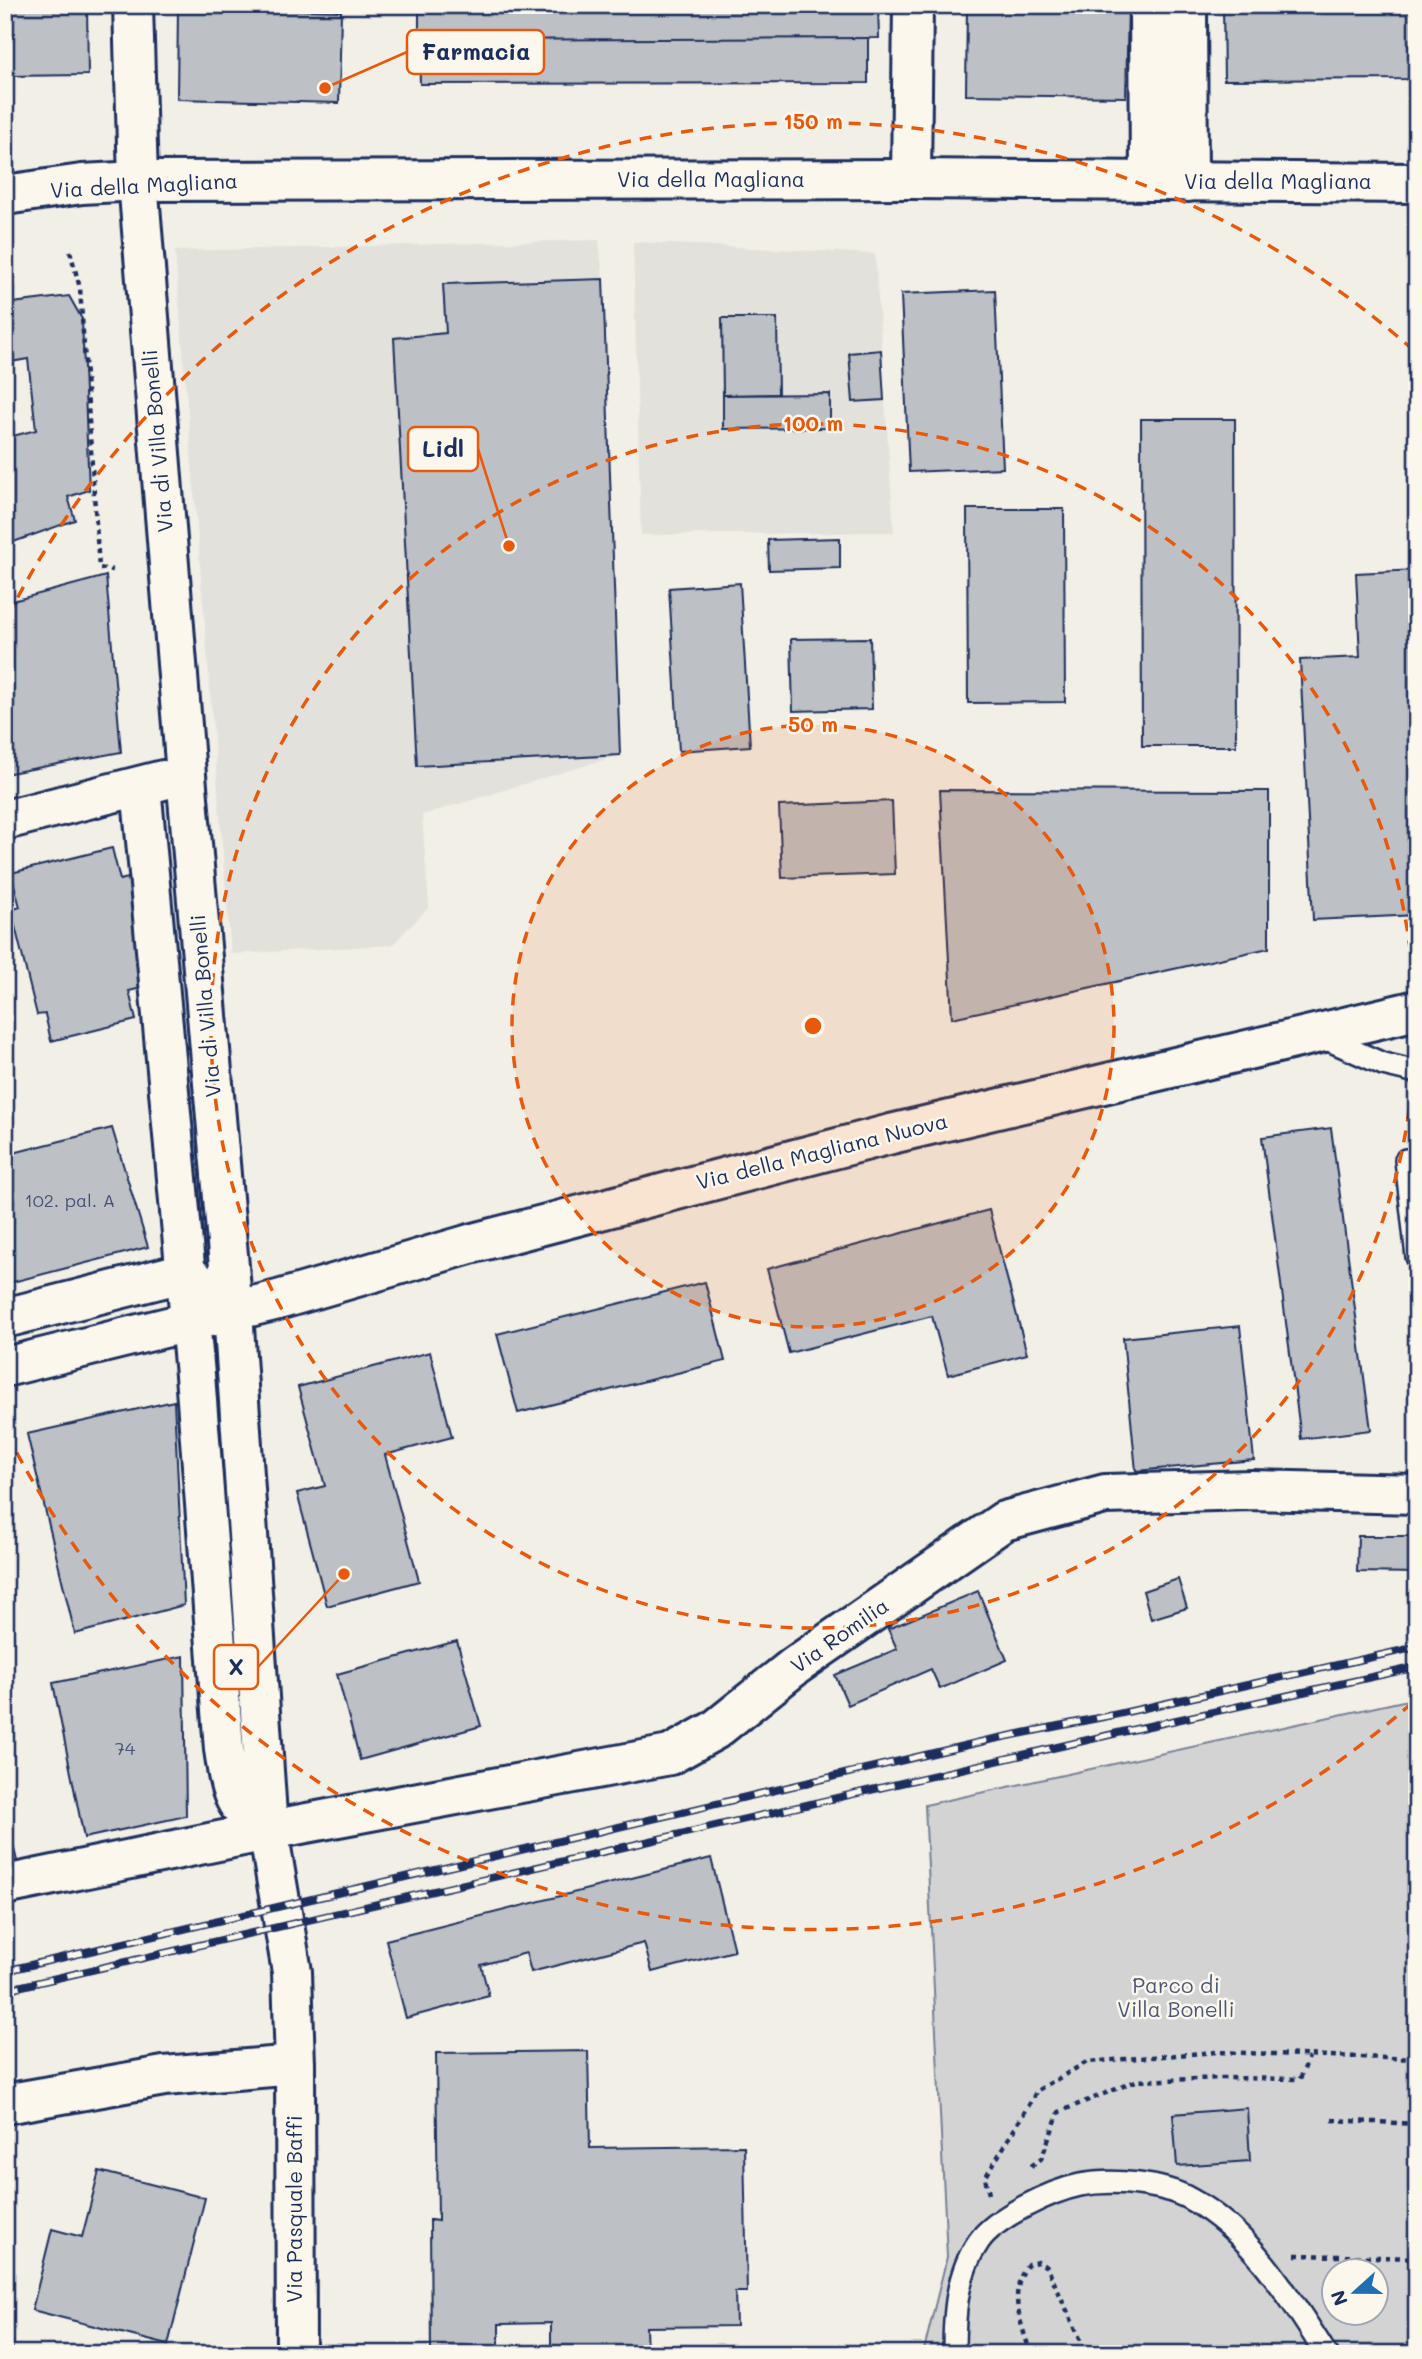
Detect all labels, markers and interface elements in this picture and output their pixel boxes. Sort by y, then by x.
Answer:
callout: Farmacia [407,30,544,74]
text: Farmacia [422,36,530,66]
text: 150 m [783,107,843,134]
street label: Via della Magliana [617,165,805,192]
street label: Via della Magliana [49,166,238,203]
street label: Via della Magliana [1184,167,1372,194]
street label: Via di Villa Bonelli [135,349,178,534]
text: 100 m [783,409,843,436]
callout: Lidl [408,427,478,471]
text: Lidl [422,433,464,463]
text: 50 m [788,710,838,737]
street label: Via di Villa Bonelli [183,914,226,1099]
centre of rings [801,1014,825,1038]
street label: Via della Magliana Nuova [693,1106,950,1195]
house number: 102. pal. A [25,1188,115,1212]
street label: Via Romilia [785,1591,893,1678]
callout: X [214,1645,258,1689]
text: X [228,1651,244,1681]
house number: 74 [115,1736,136,1760]
park label: Parco di Villa Bonelli [1117,1971,1235,2022]
street label: Via Pasquale Baffi [280,2115,307,2303]
north arrow [1320,2258,1390,2328]
text: N [1324,2287,1353,2309]

